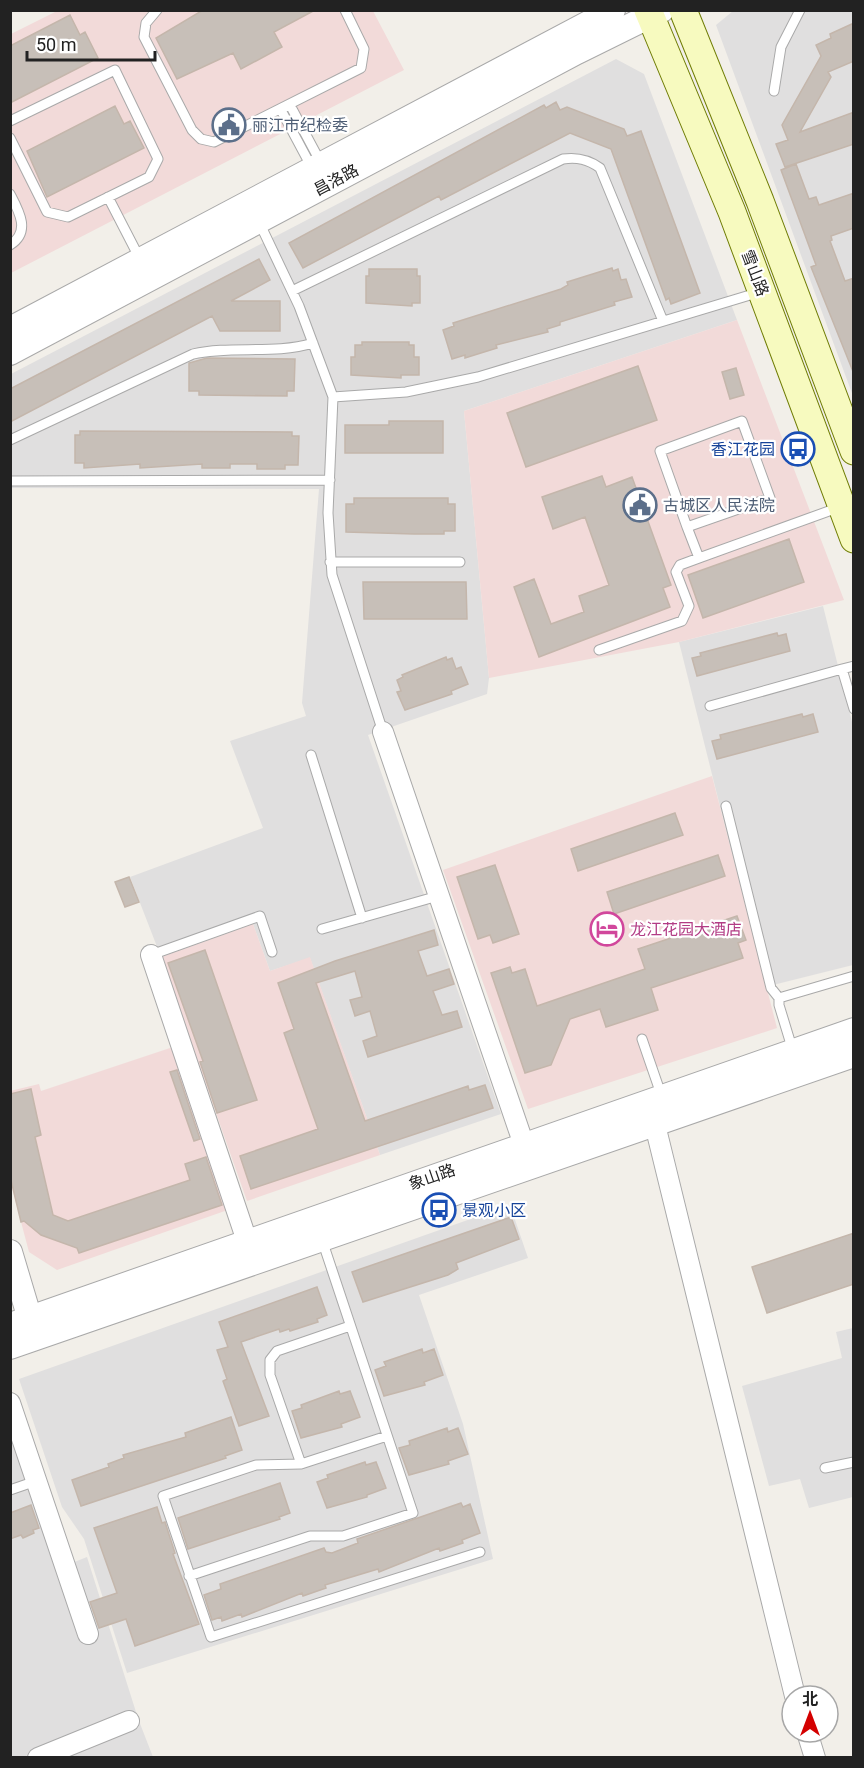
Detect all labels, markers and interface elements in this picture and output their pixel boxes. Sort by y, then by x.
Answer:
scale bar [27,24,154,62]
text: 50 m [36,34,76,55]
public building icon: 丽江市纪检委 [211,107,247,143]
place label: 丽江市纪检委 [252,116,348,135]
street label: 昌洛路 [310,160,362,200]
street label: 雪山路 [738,247,772,299]
bus stop icon: 香江花园 [780,431,816,467]
place label: 香江花园 [711,440,775,459]
public building icon: 古城区人民法院 [622,487,658,523]
place label: 古城区人民法院 [663,496,775,515]
hotel icon: 龙江花园大酒店 [589,911,625,947]
place label: 龙江花园大酒店 [630,920,742,939]
street label: 象山路 [406,1160,458,1194]
bus stop icon: 景观小区 [421,1192,457,1228]
place label: 景观小区 [462,1201,526,1220]
north arrow [780,1684,840,1744]
text: 北 [802,1690,818,1709]

